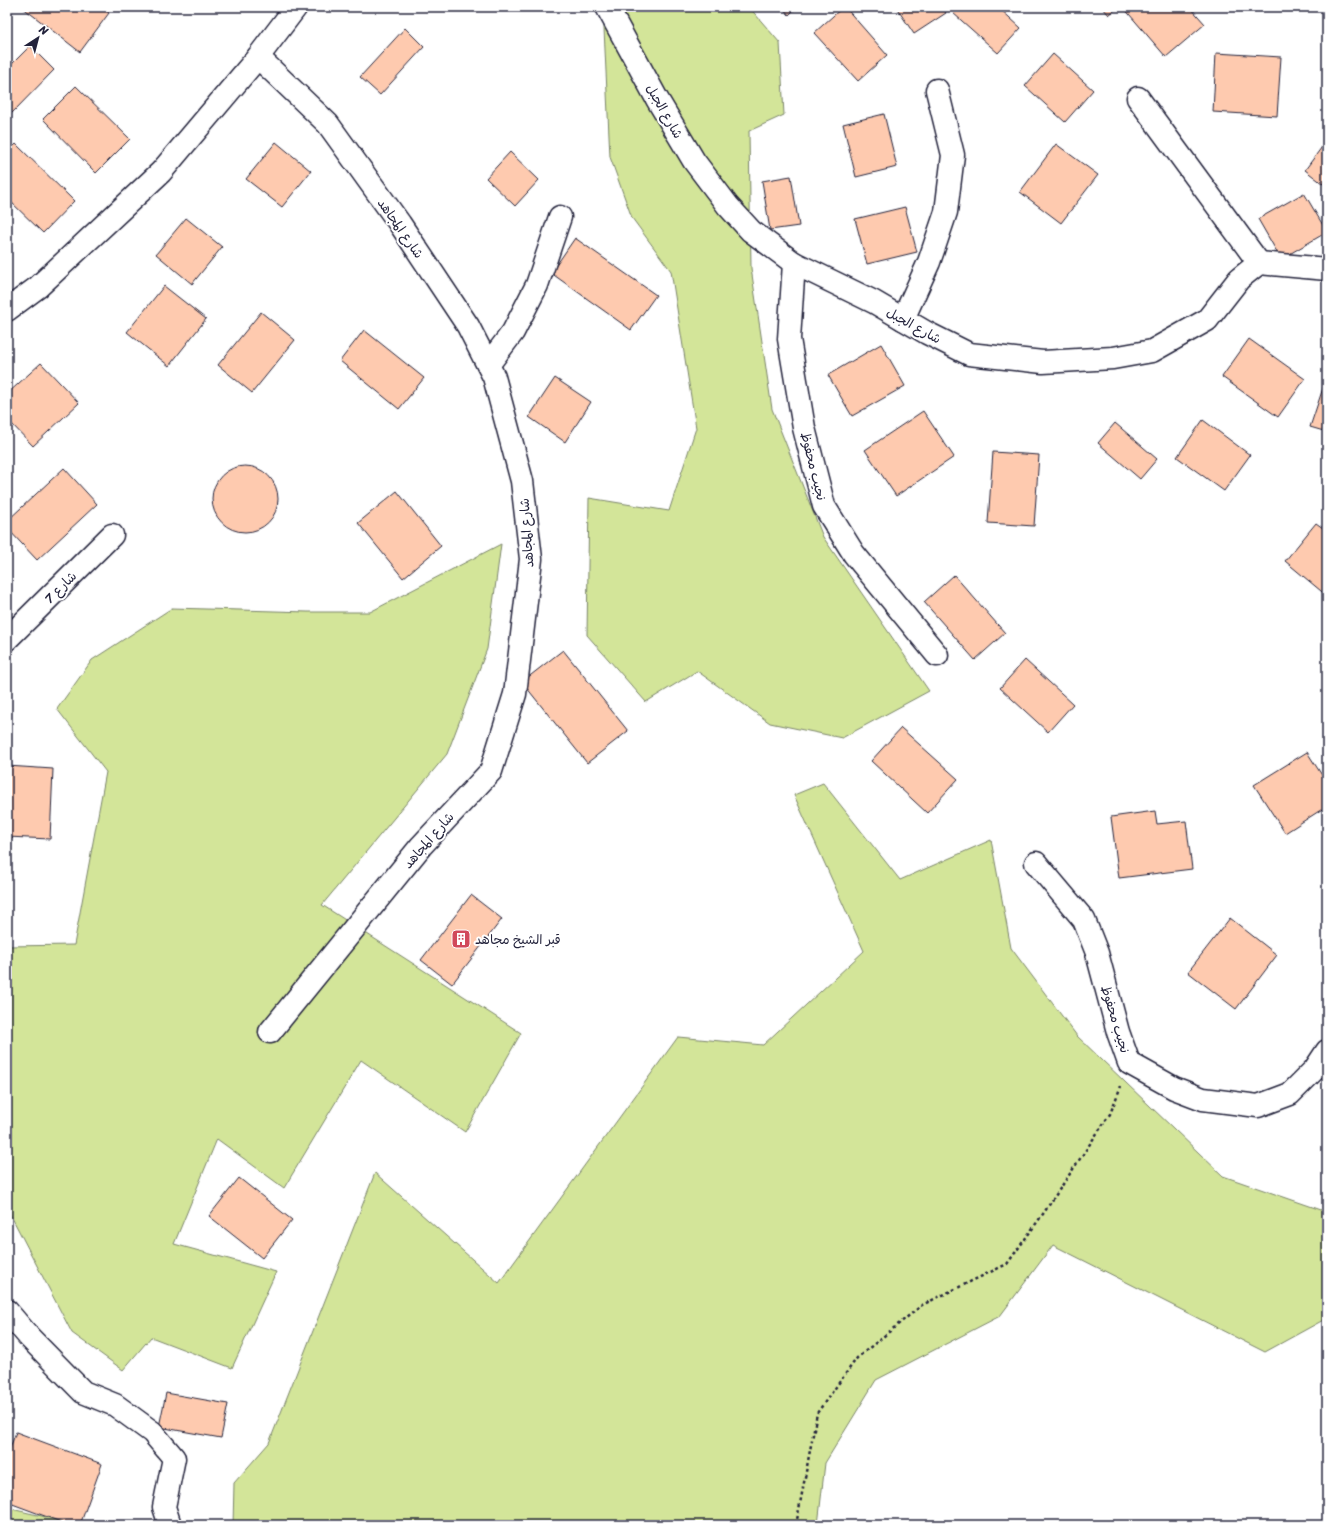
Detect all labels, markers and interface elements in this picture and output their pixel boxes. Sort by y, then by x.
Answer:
north arrow [18,18,58,58]
text: N [34,20,53,40]
street label: شارع الجبل [640,80,689,143]
street label: شارع المجاهد [371,193,430,263]
street label: شارع الجبل [882,301,946,350]
street label: نجيب محفوظ [794,429,833,503]
street label: شارع المجاهد [513,498,540,568]
street label: شارع 7 [38,565,82,609]
street label: شارع المجاهد [397,807,460,874]
building icon: قبر الشيخ مجاهد [450,928,472,950]
place label: قبر الشيخ مجاهد [475,928,561,951]
street label: نجيب محفوظ [1094,982,1137,1056]

